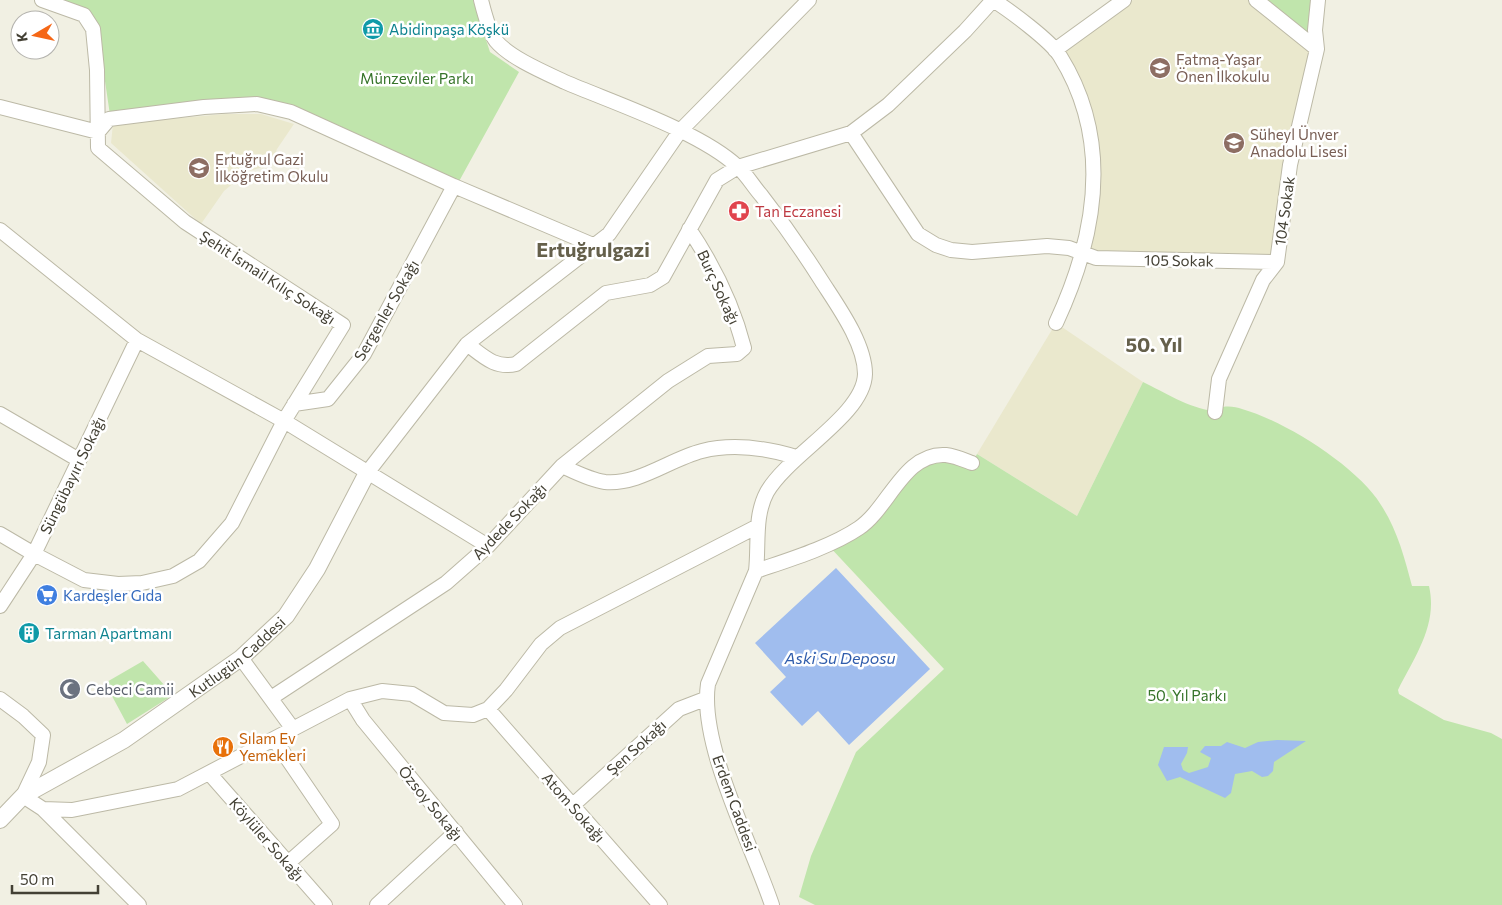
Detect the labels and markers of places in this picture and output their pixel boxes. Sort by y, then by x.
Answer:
museum icon: Abidinpaşa Köşkü [361,17,385,41]
place label: Abidinpaşa Köşkü [389,20,509,38]
place label: Fatma-Yaşar Önen İlkokulu [1176,50,1270,85]
school or university icon: Fatma-Yaşar Önen İlkokulu [1148,56,1172,80]
place label: Süheyl Ünver Anadolu Lisesi [1250,125,1347,160]
school or university icon: Süheyl Ünver Anadolu Lisesi [1222,131,1246,155]
place label: Ertuğrul Gazi İlköğretim Okulu [215,150,328,185]
school or university icon: Ertuğrul Gazi İlköğretim Okulu [187,156,211,180]
pharmacy icon: Tan Eczanesi [727,199,751,223]
place label: Tan Eczanesi [755,202,841,220]
supermarket icon: Kardeşler Gıda [35,583,59,607]
place label: Kardeşler Gıda [63,586,162,604]
building icon: Tarman Apartmanı [17,621,41,645]
place label: Tarman Apartmanı [45,624,172,642]
mosque icon: Cebeci Camii [58,677,82,701]
place label: Cebeci Camii [86,680,174,698]
place label: Sılam Ev Yemekleri [239,729,306,764]
restaurant icon: Sılam Ev Yemekleri [211,735,235,759]

